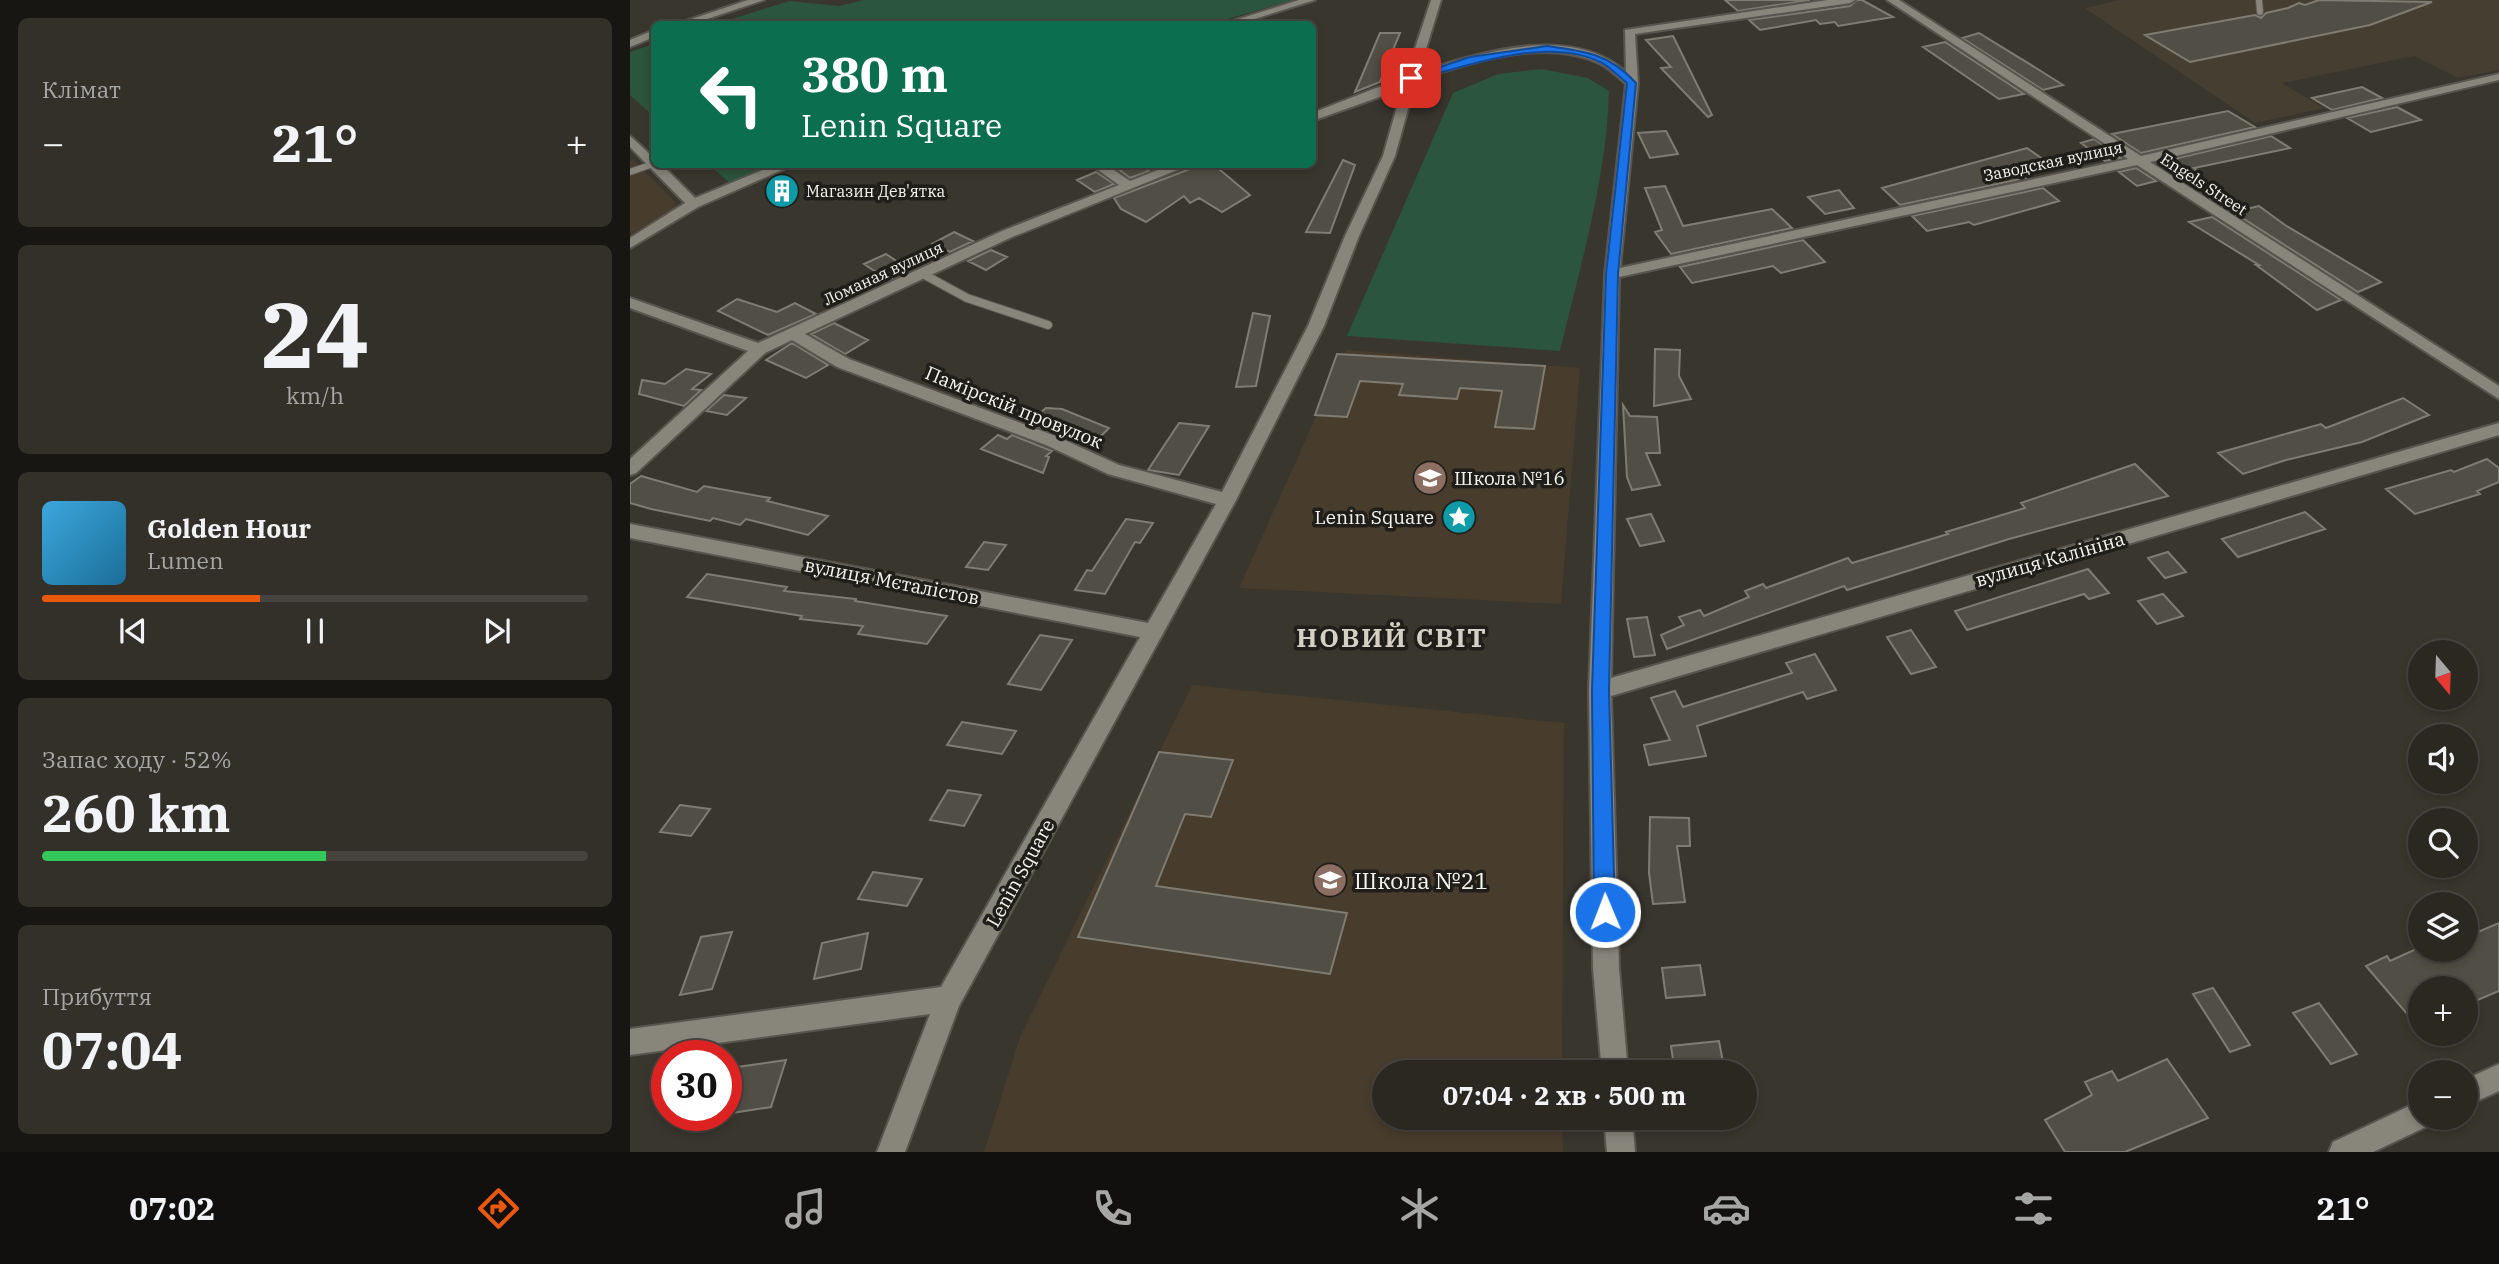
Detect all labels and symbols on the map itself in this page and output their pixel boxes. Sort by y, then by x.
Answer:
pin [1381,48,1441,108]
street label: Заводская вулиця [1982,136,2124,186]
street label: Engels Street [2157,149,2251,220]
building icon: Магазин Дев'ятка [763,172,801,210]
place label: Магазин Дев'ятка [806,181,945,201]
street label: Ломаная вулиця [820,237,946,309]
street label: Памірскій провулок [922,360,1106,454]
school or university icon: Школа №16 [1411,459,1449,497]
place label: Школа №16 [1454,466,1565,490]
place icon: Lenin Square [1440,498,1478,536]
place label: Lenin Square [1315,505,1434,529]
street label: вулиця Калініна [1973,526,2127,592]
street label: вулиця Мєталістов [803,552,981,610]
district label: НОВИЙ СВІТ [1296,620,1488,654]
north arrow [2408,640,2478,710]
street label: Lenin Square [981,815,1059,931]
school or university icon: Школа №21 [1311,861,1349,899]
place label: Школа №21 [1354,865,1488,895]
position arrow [1568,875,1642,949]
speed limit sign: 30 [651,1040,742,1131]

